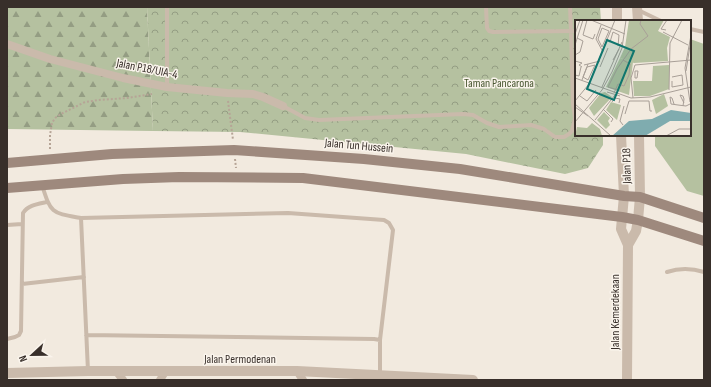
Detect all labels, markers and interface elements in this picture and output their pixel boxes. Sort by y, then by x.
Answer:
inset map [575,20,691,136]
street label: Jalan P18/UIA-4 [114,56,179,82]
park label: Taman Pancarona [464,76,534,91]
street label: Jalan Tun Hussein [323,135,394,156]
street label: Jalan P18 [619,148,635,185]
street label: Jalan Kemerdekaan [608,274,623,351]
north arrow [12,335,52,375]
street label: Jalan Permodenan [203,352,276,367]
text: N [16,353,30,364]

